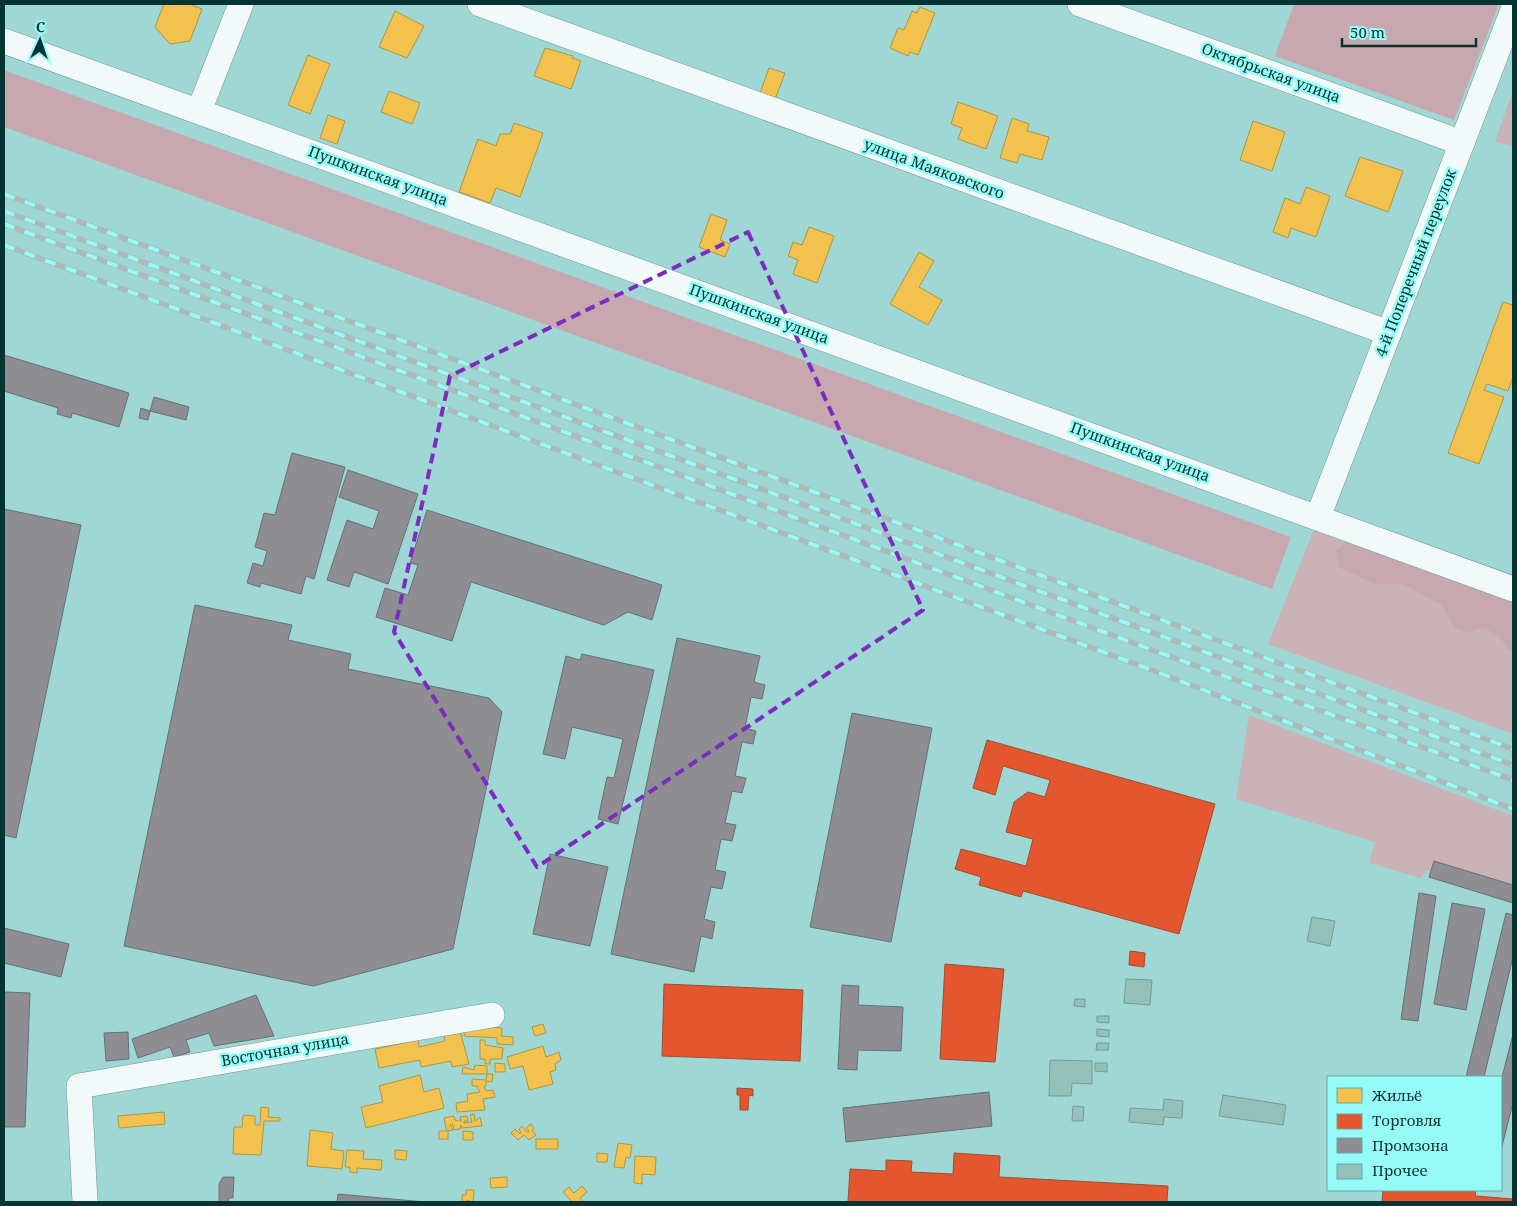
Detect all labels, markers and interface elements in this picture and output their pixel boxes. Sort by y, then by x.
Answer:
north arrow [15,15,65,65]
scale bar [1342,15,1476,47]
text: С [36,17,46,36]
text: 50 m [1350,22,1385,42]
street label: Октябрьская улица [1199,38,1344,106]
street label: улица Маяковского [861,133,1007,203]
street label: Пушкинская улица [306,141,451,210]
street label: 4-й Поперечный переулок [1370,166,1460,359]
street label: Пушкинская улица [687,279,832,348]
street label: Пушкинская улица [1068,417,1213,486]
street label: Восточная улица [219,1028,350,1070]
legend [1327,1076,1502,1191]
text: Жильё [1371,1085,1422,1105]
text: Торговля [1372,1110,1441,1130]
text: Промзона [1372,1135,1449,1155]
text: Прочее [1372,1160,1428,1180]

